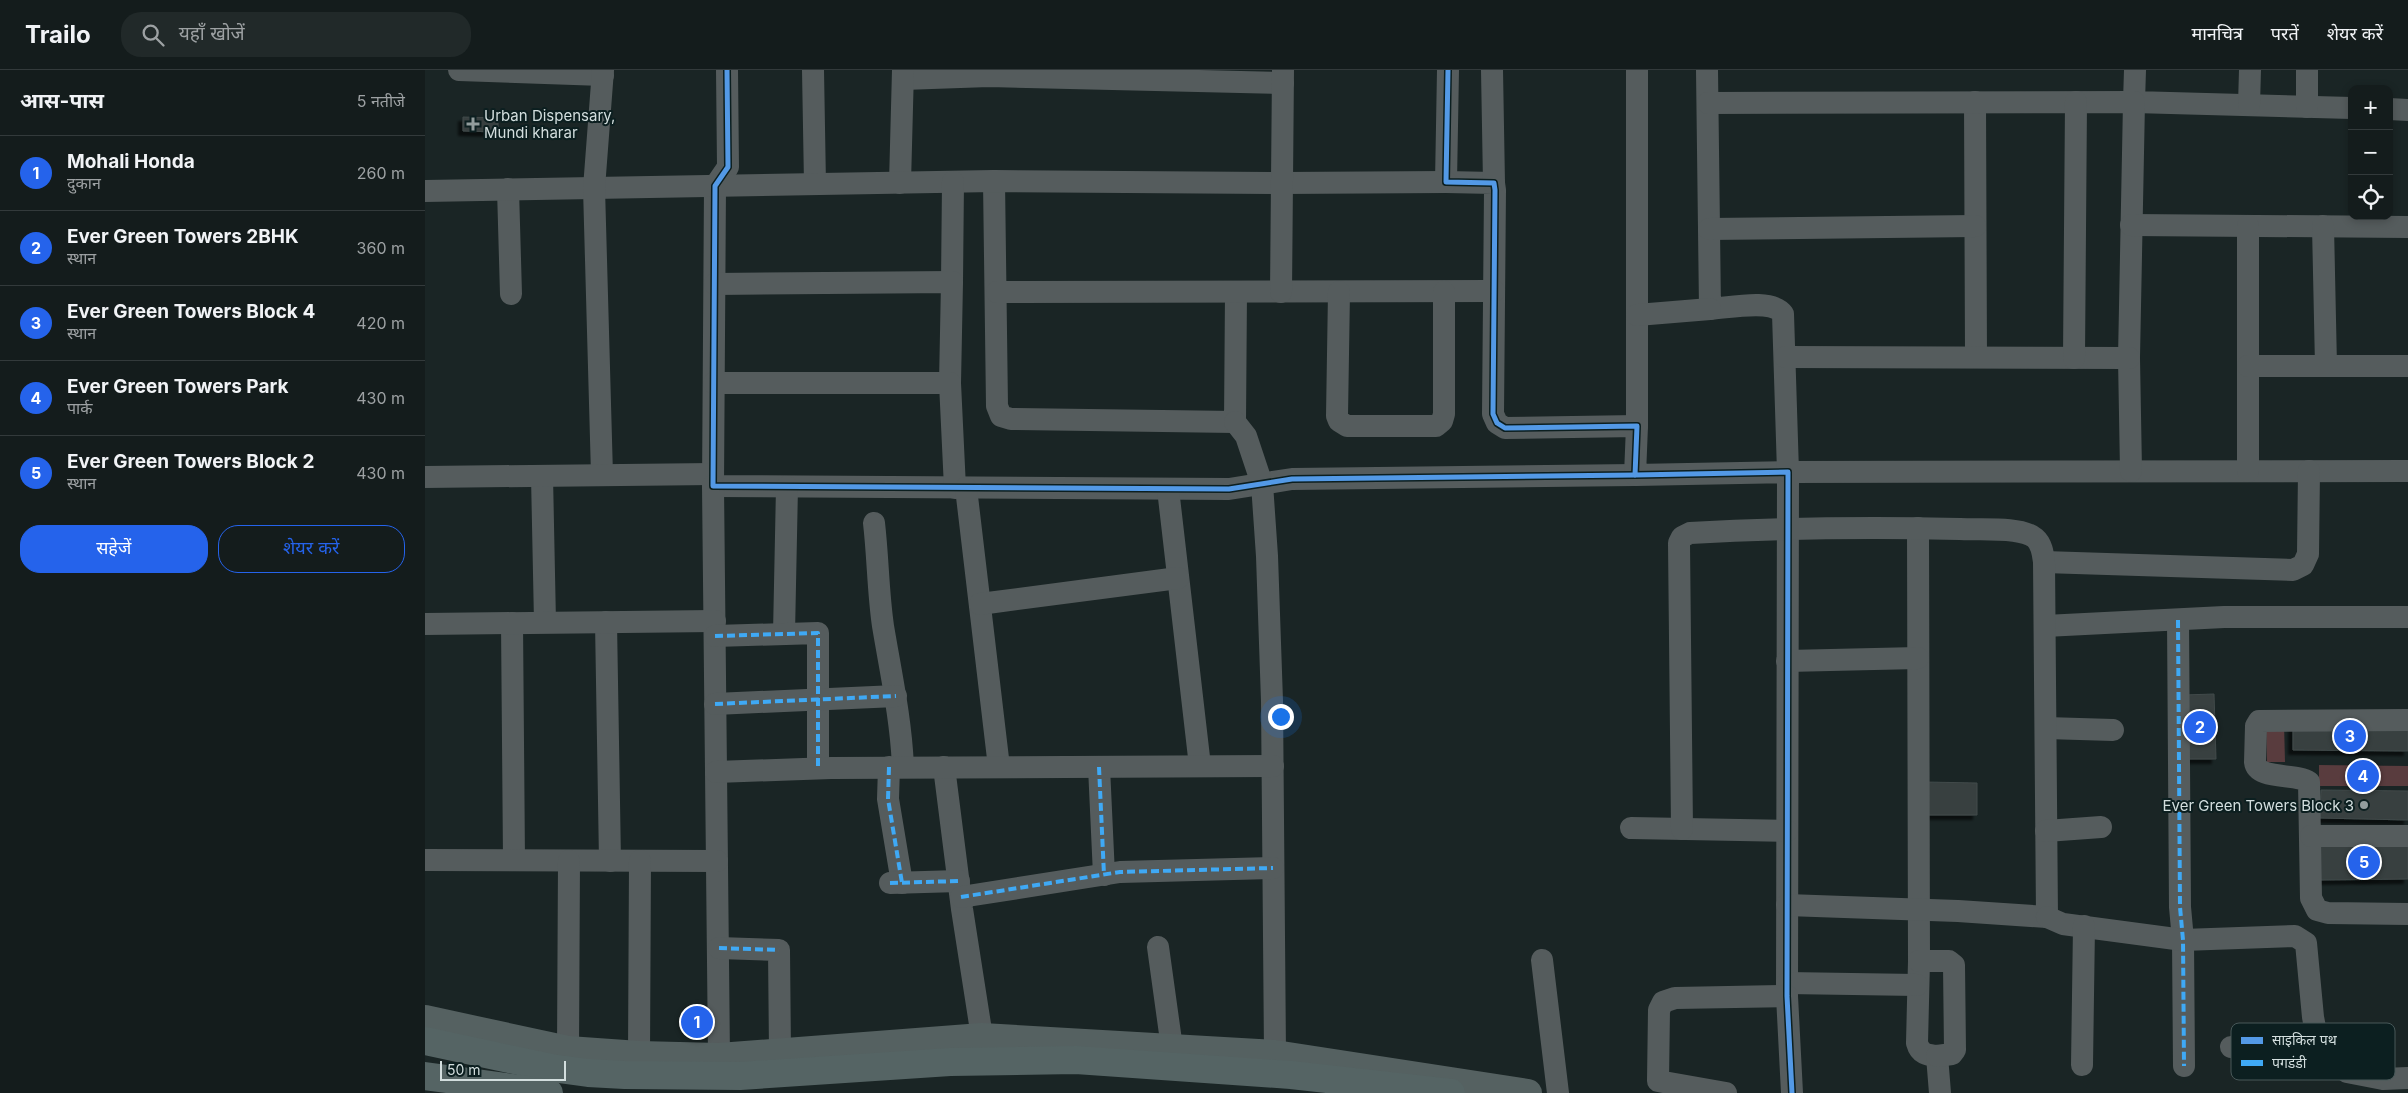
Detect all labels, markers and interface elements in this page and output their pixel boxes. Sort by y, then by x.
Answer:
search box [121,12,471,57]
text: Trailo [25,20,91,49]
icon: search [139,21,167,49]
text: यहाँ खोजें [179,22,245,45]
text: मानचित्र [2191,23,2243,44]
text: परतें [2271,23,2299,44]
text: शेयर करें [2327,23,2383,44]
map controls [2348,85,2393,220]
button: + [2348,85,2393,130]
text: आस-पास [20,88,104,113]
text: 5 नतीजे [357,91,405,111]
place label: Urban Dispensary, Mundi kharar [484,106,615,142]
marker: Urban Dispensary, Mundi kharar [466,117,480,131]
button: − [2348,130,2393,175]
text: Mohali Honda [67,150,195,173]
text: 1 [33,163,39,183]
text: 260 m [357,163,405,183]
text: दुकान [67,173,101,193]
button: locate [2348,175,2393,220]
text: Ever Green Towers 2BHK [67,225,299,248]
text: 2 [31,238,41,258]
text: 360 m [357,238,405,258]
text: स्थान [67,248,96,268]
text: Ever Green Towers Block 4 [67,300,315,323]
text: 3 [31,313,41,333]
text: 420 m [356,313,405,333]
text: स्थान [67,323,96,343]
text: Ever Green Towers Park [67,375,288,398]
text: 4 [31,388,41,408]
text: 430 m [356,388,405,408]
text: पार्क [67,398,93,418]
text: Ever Green Towers Block 2 [67,450,314,473]
text: 5 [31,463,41,483]
text: 430 m [356,463,405,483]
text: स्थान [67,473,96,493]
button: सहेजें [20,525,208,573]
button: शेयर करें [218,525,405,573]
your location [1268,704,1294,730]
pin: 2 [2184,708,2216,746]
pin: 3 [2334,717,2366,755]
pin: 4 [2347,757,2379,795]
place label: Ever Green Towers Block 3 [2163,796,2354,815]
marker: Ever Green Towers Block 3 [2358,799,2370,811]
pin: 5 [2348,843,2380,881]
pin: 1 [681,1003,713,1041]
legend [2231,1023,2395,1080]
text: साइकिल पथ [2272,1031,2338,1048]
text: पगडंडी [2272,1054,2307,1071]
scale bar [440,1058,566,1081]
text: 50 m [447,1061,481,1078]

